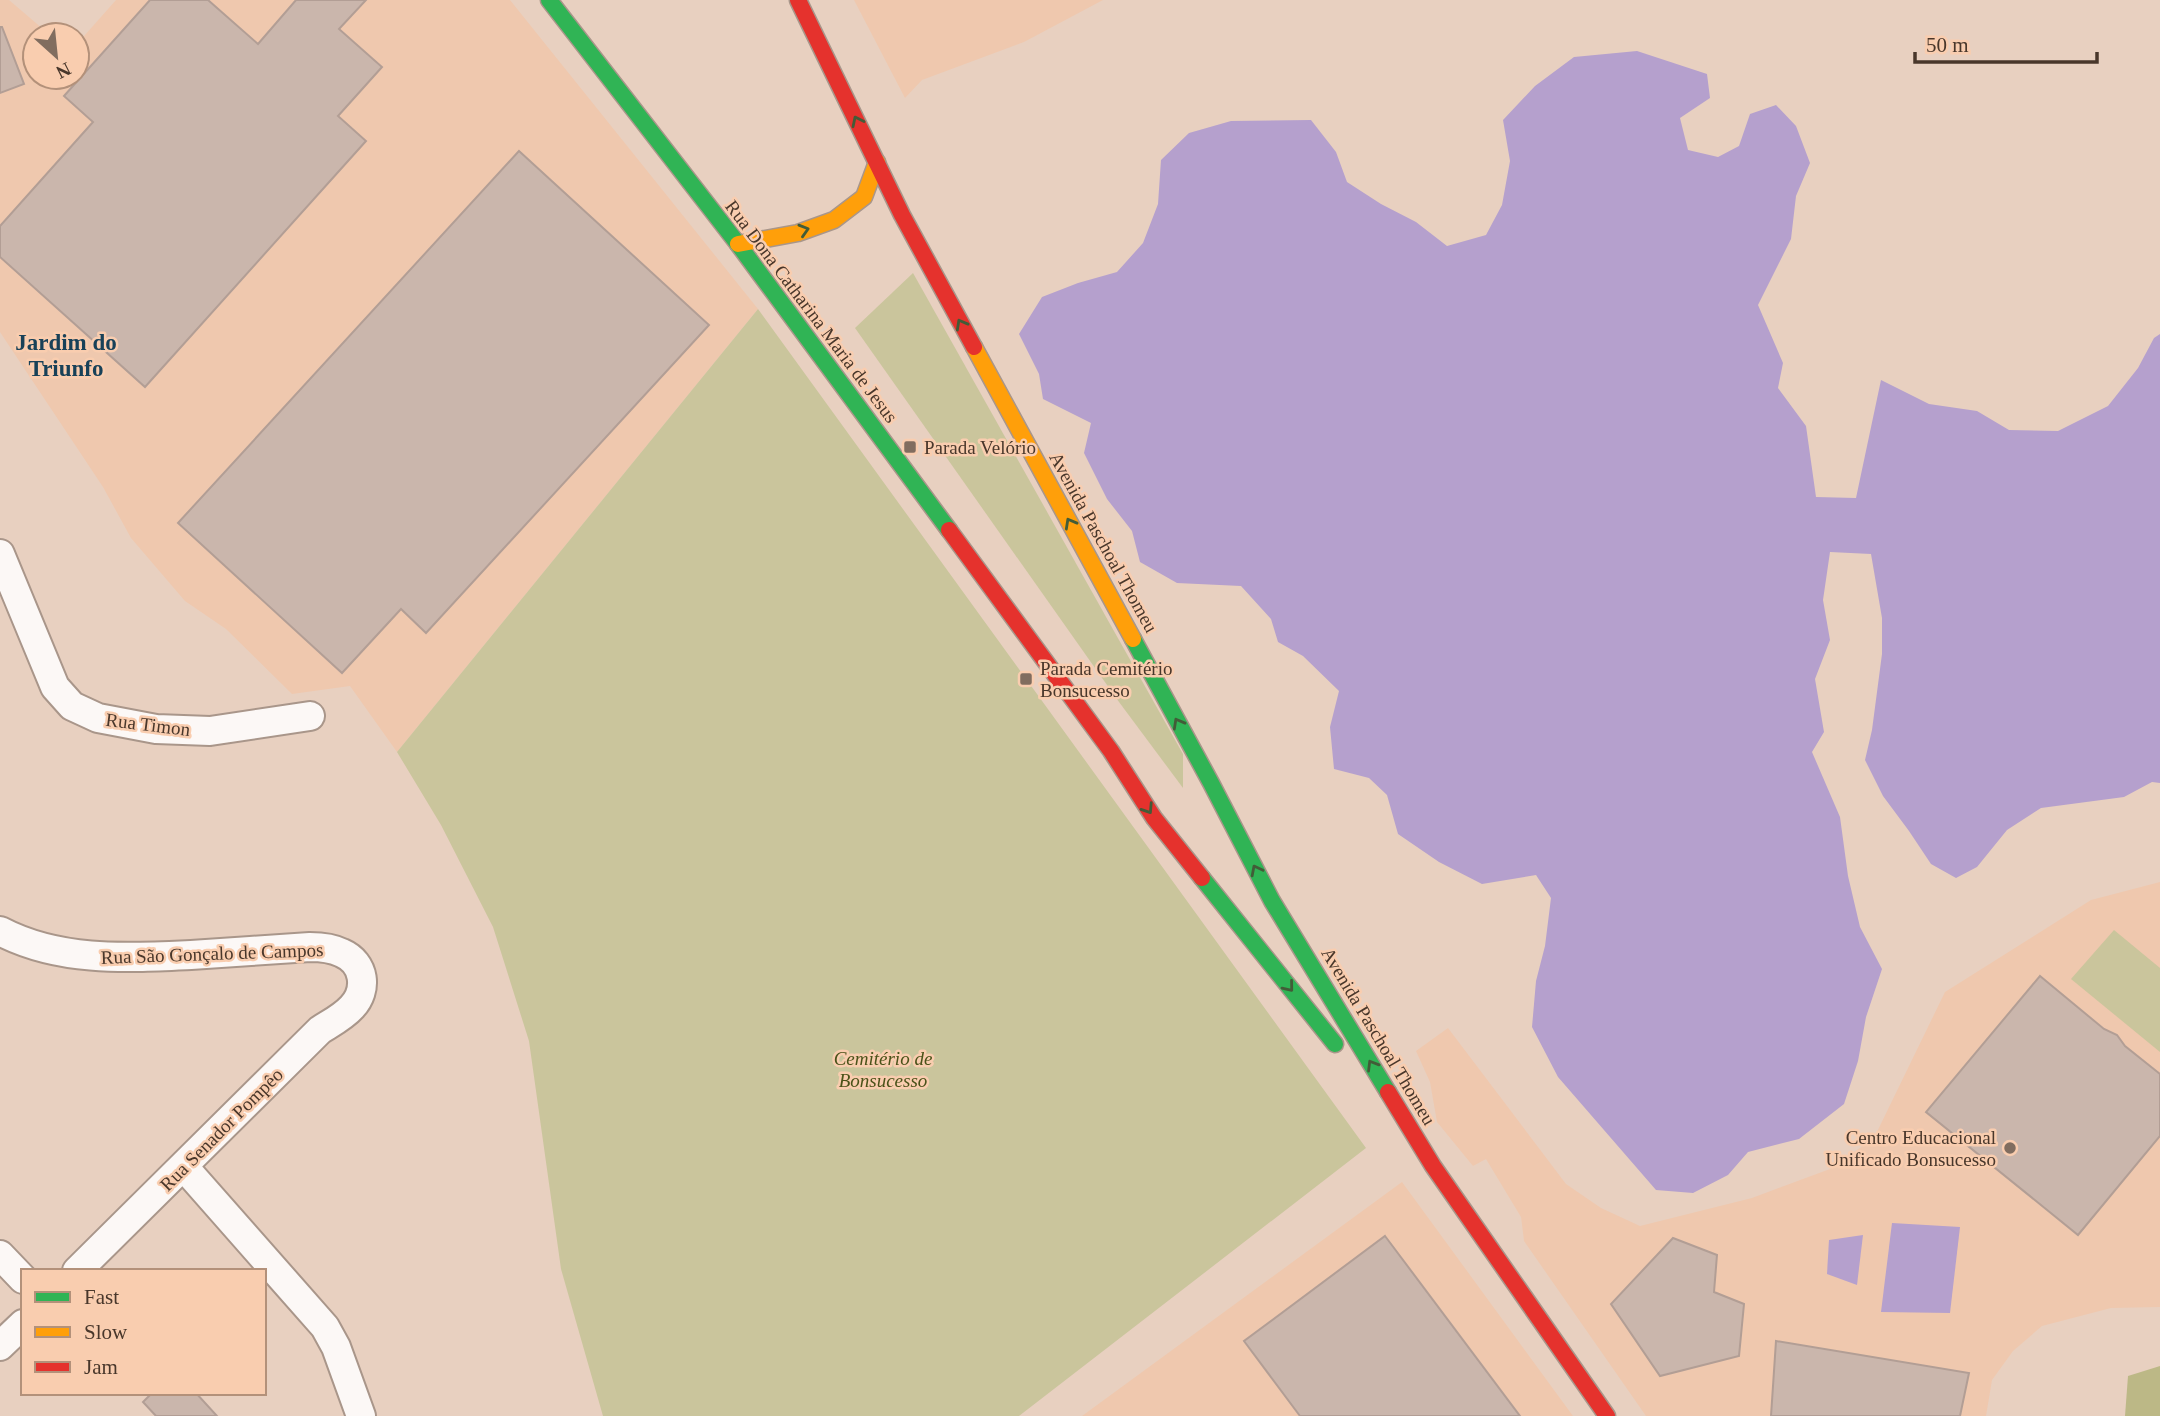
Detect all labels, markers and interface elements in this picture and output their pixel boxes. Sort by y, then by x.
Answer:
north arrow [21,21,91,91]
scale bar [1915,21,2097,65]
text: 50 m [1926,33,1969,57]
text: N [52,58,74,83]
one-way arrow [851,116,865,128]
street label: Rua Dona Catharina Maria de Jesus [721,196,902,427]
one-way arrow [798,224,810,239]
one-way arrow [956,318,969,331]
district label: Jardim do Triunfo [15,330,117,381]
place label: Parada Velório [924,437,1036,458]
marker: Parada Velório [902,439,918,455]
street label: Avenida Paschoal Thomeu [1045,448,1162,637]
one-way arrow [1065,518,1078,531]
place label: Parada Cemitério Bonsucesso [1040,658,1172,701]
marker: Parada Cemitério Bonsucesso [1018,671,1034,687]
street label: Rua Timon [104,709,192,740]
one-way arrow [1173,718,1187,731]
one-way arrow [1139,801,1152,814]
one-way arrow [1250,865,1264,877]
street label: Rua São Gonçalo de Campos [100,939,324,968]
street label: Avenida Paschoal Thomeu [1317,944,1440,1129]
one-way arrow [1281,979,1294,991]
park label: Cemitério de Bonsucesso [834,1048,932,1091]
one-way arrow [1368,1060,1381,1073]
street label: Rua Senador Pompêo [156,1064,287,1195]
place label: Centro Educacional Unificado Bonsucesso [1826,1127,1996,1170]
marker: Centro Educacional Unificado Bonsucesso [2002,1140,2018,1156]
legend [21,1269,266,1395]
text: Fast [84,1285,119,1309]
text: Slow [84,1320,128,1344]
text: Jam [84,1355,118,1379]

